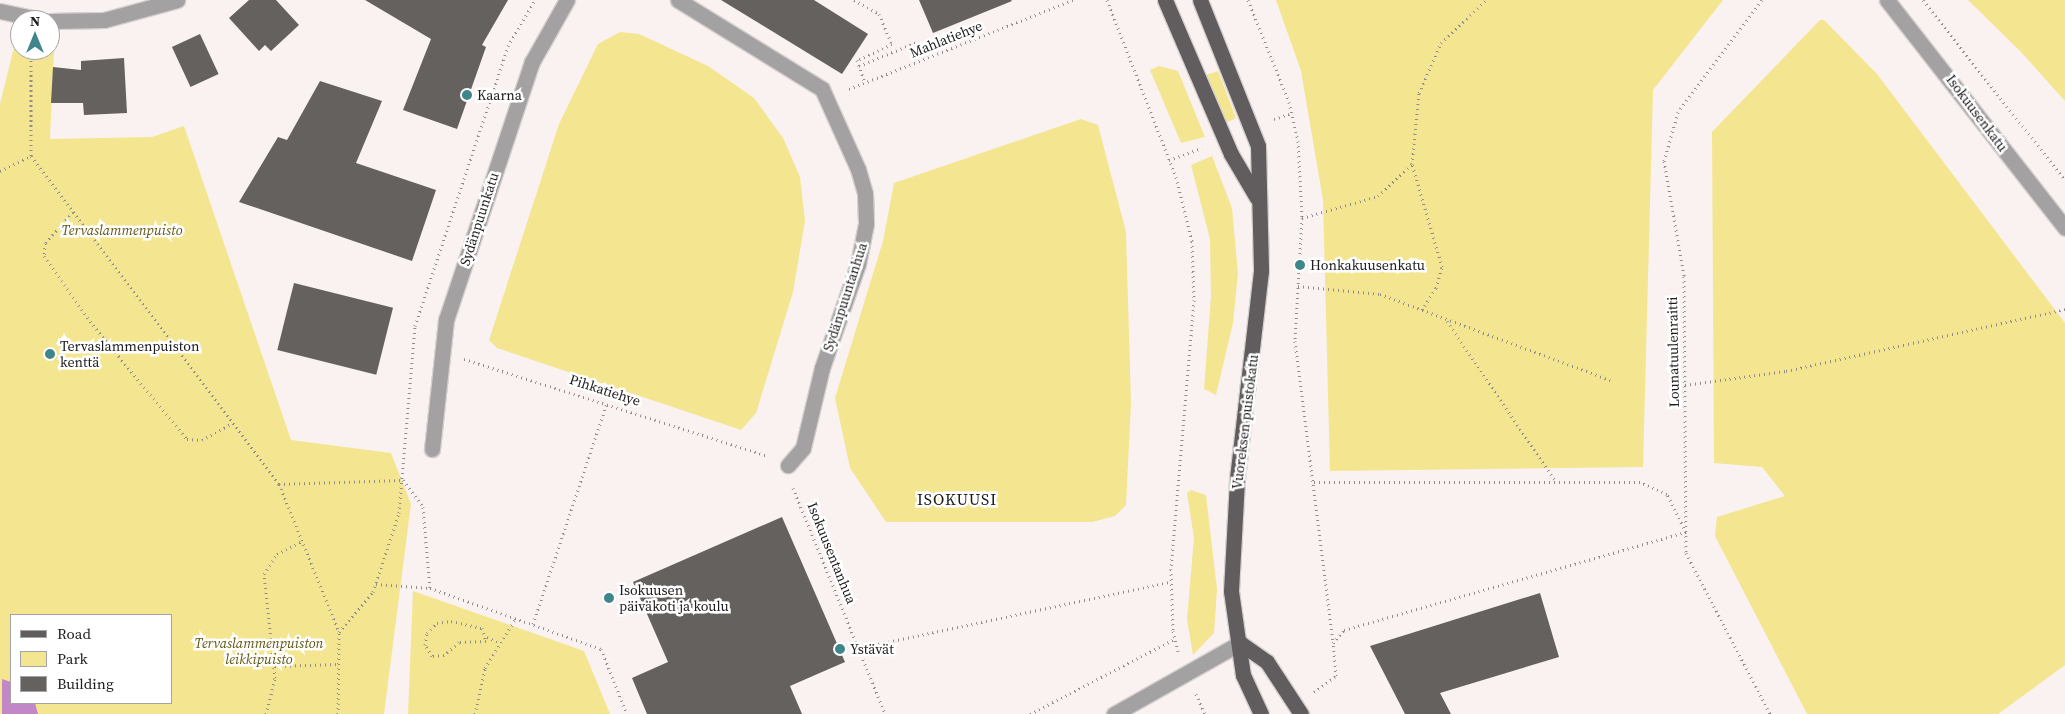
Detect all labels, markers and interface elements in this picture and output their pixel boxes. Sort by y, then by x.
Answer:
north arrow [10,10,60,60]
text: N [30,11,40,31]
street label: Mahlatiehye [907,17,985,61]
street label: Isokuusenkatu [1943,71,2011,155]
place label: Kaarna [477,87,522,103]
marker: Kaarna [461,89,473,101]
street label: Sydänpuunkatu [456,170,502,268]
park label: Tervaslammenpuisto [61,222,183,238]
street label: Sydänpuuntanhua [819,240,871,354]
place label: Honkakuusenkatu [1310,257,1425,273]
marker: Honkakuusenkatu [1294,259,1306,271]
street label: Lounatuulenraitti [1664,296,1682,408]
place label: Tervaslammenpuiston kenttä [60,338,199,371]
marker: Tervaslammenpuiston kenttä [44,348,56,360]
street label: Vuoreksen puistokatu [1228,354,1262,490]
street label: Pihkatiehye [567,371,643,409]
district label: ISOKUUSI [916,489,998,509]
street label: Isokuusentanhua [804,500,860,606]
place label: Isokuusen päiväkoti ja koulu [619,582,729,614]
marker: Isokuusen päiväkoti ja koulu [603,592,615,604]
legend [10,614,172,704]
text: Road [57,623,91,644]
park label: Tervaslammenpuiston leikkipuisto [195,635,323,668]
place label: Ystävät [850,641,894,657]
marker: Ystävät [834,643,846,655]
text: Park [57,648,88,669]
text: Building [57,673,114,694]

